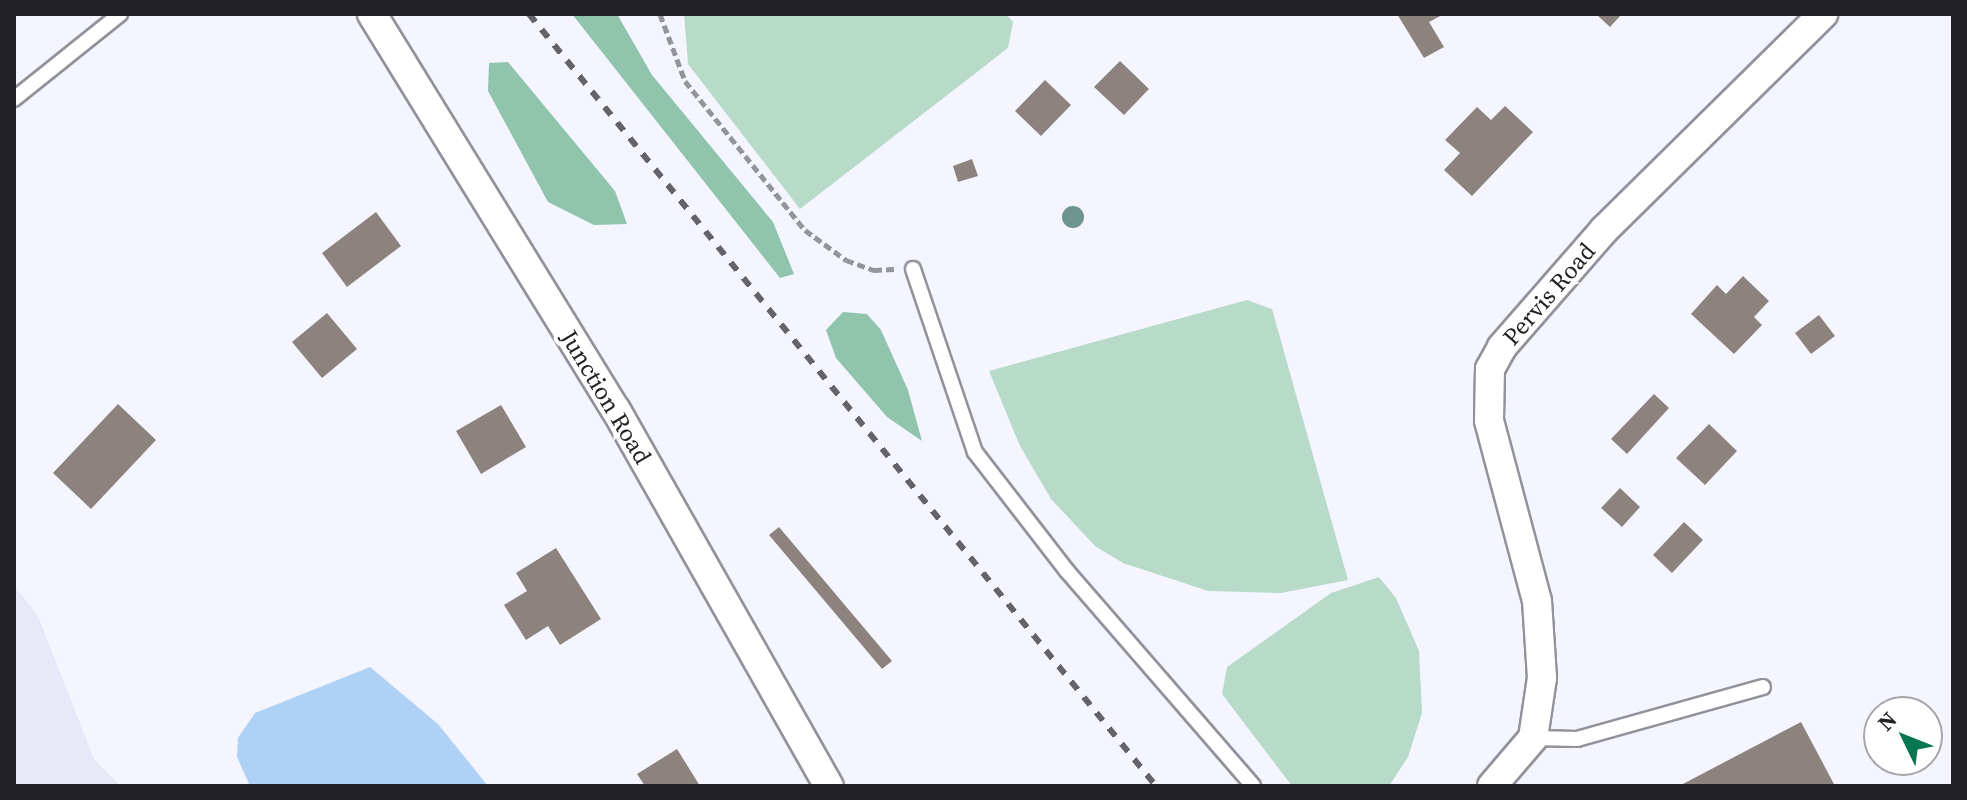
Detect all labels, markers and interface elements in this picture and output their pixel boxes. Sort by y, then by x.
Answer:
street label: Pervis Road [1497,237,1601,351]
street label: Junction Road [555,325,657,469]
north arrow [1863,696,1943,776]
text: N [1870,705,1903,737]

